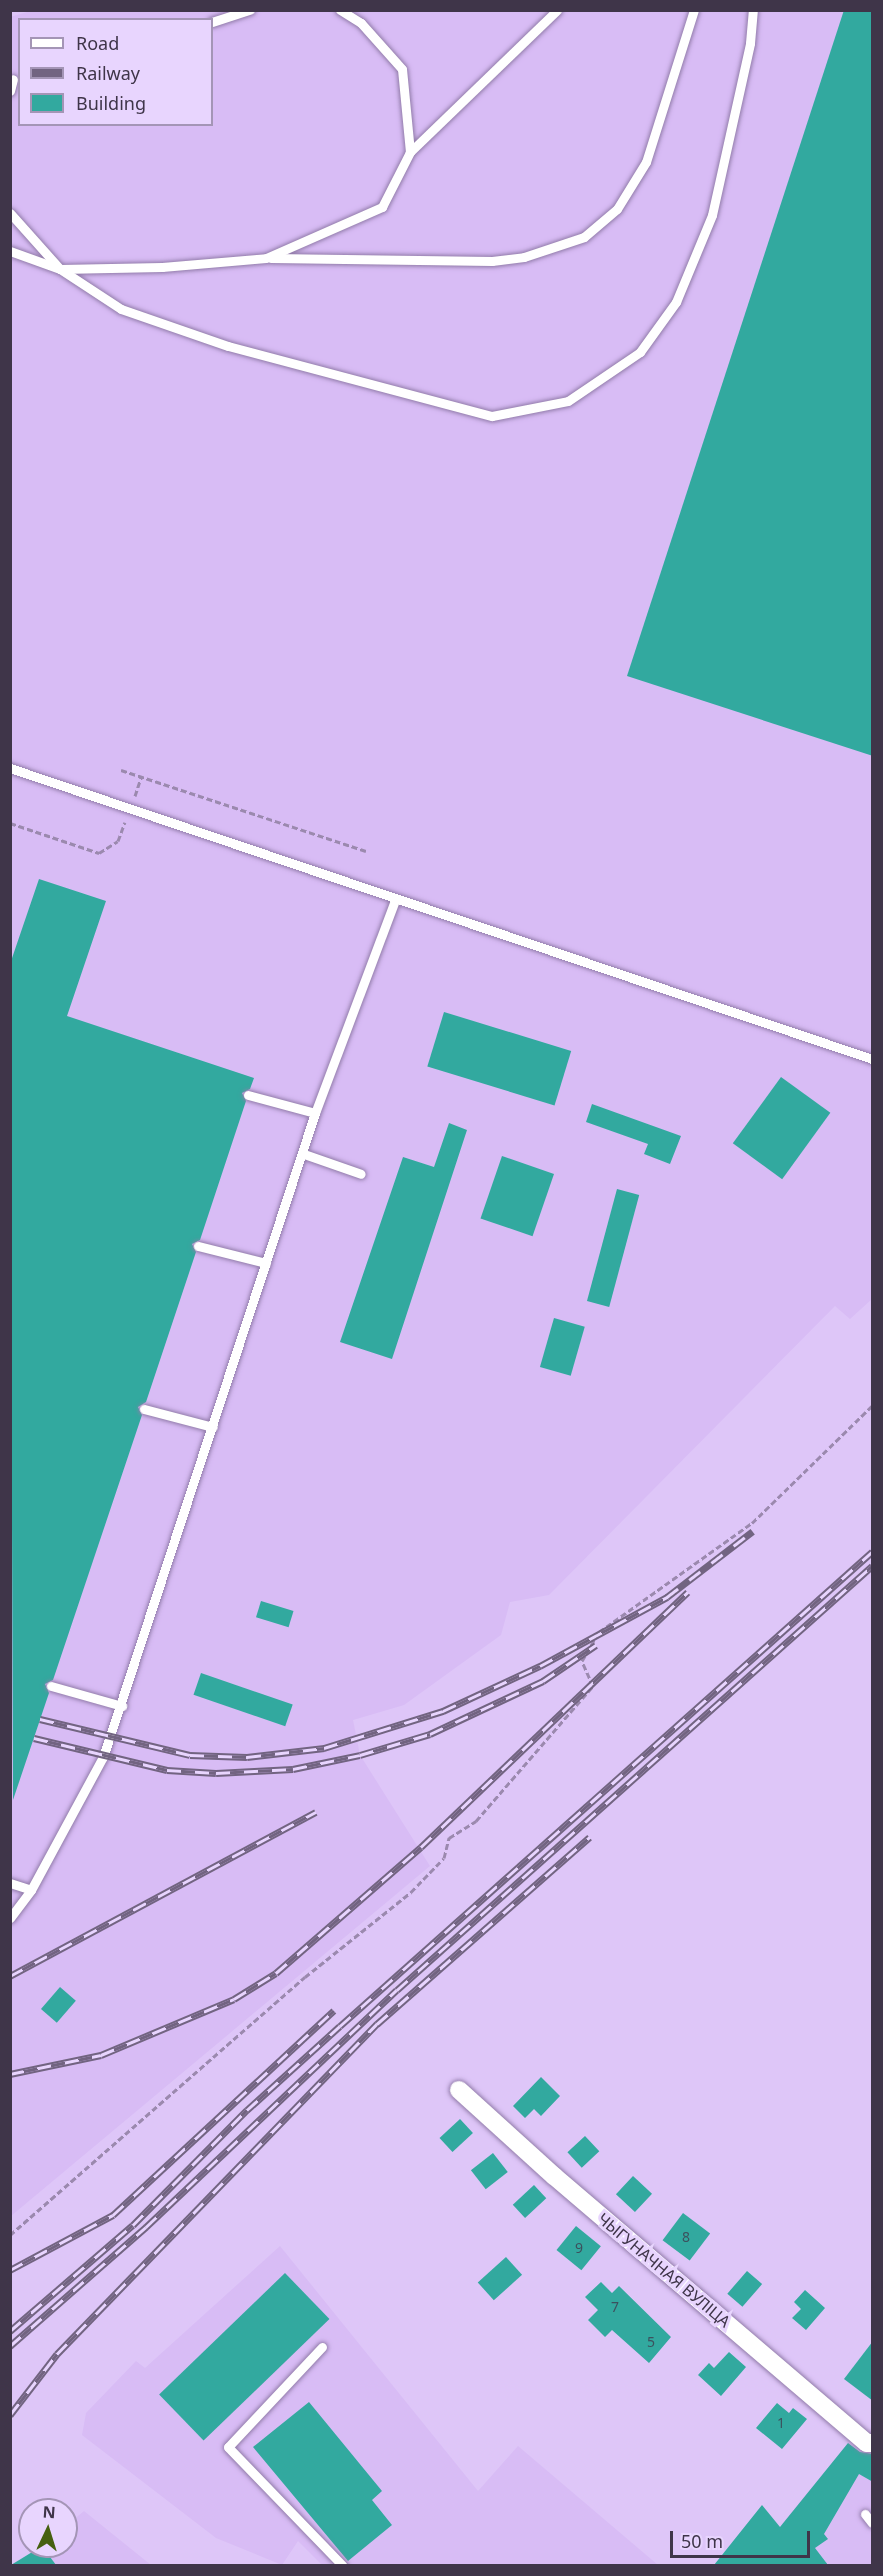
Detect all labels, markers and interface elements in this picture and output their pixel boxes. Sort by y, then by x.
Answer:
legend [18,18,213,126]
text: Road [76,31,119,55]
text: Railway [76,61,140,85]
text: Building [76,91,146,115]
street label: ЧЫГУНАЧНАЯ ВУЛІЦА [594,2209,734,2331]
house number: 8 [682,2229,690,2245]
house number: 9 [575,2240,583,2256]
house number: 7 [611,2299,619,2315]
house number: 5 [647,2334,655,2350]
house number: 1 [777,2415,785,2431]
north arrow [18,2498,78,2558]
text: N [42,2501,56,2523]
scale bar [673,2519,812,2557]
text: 50 m [681,2529,723,2553]

